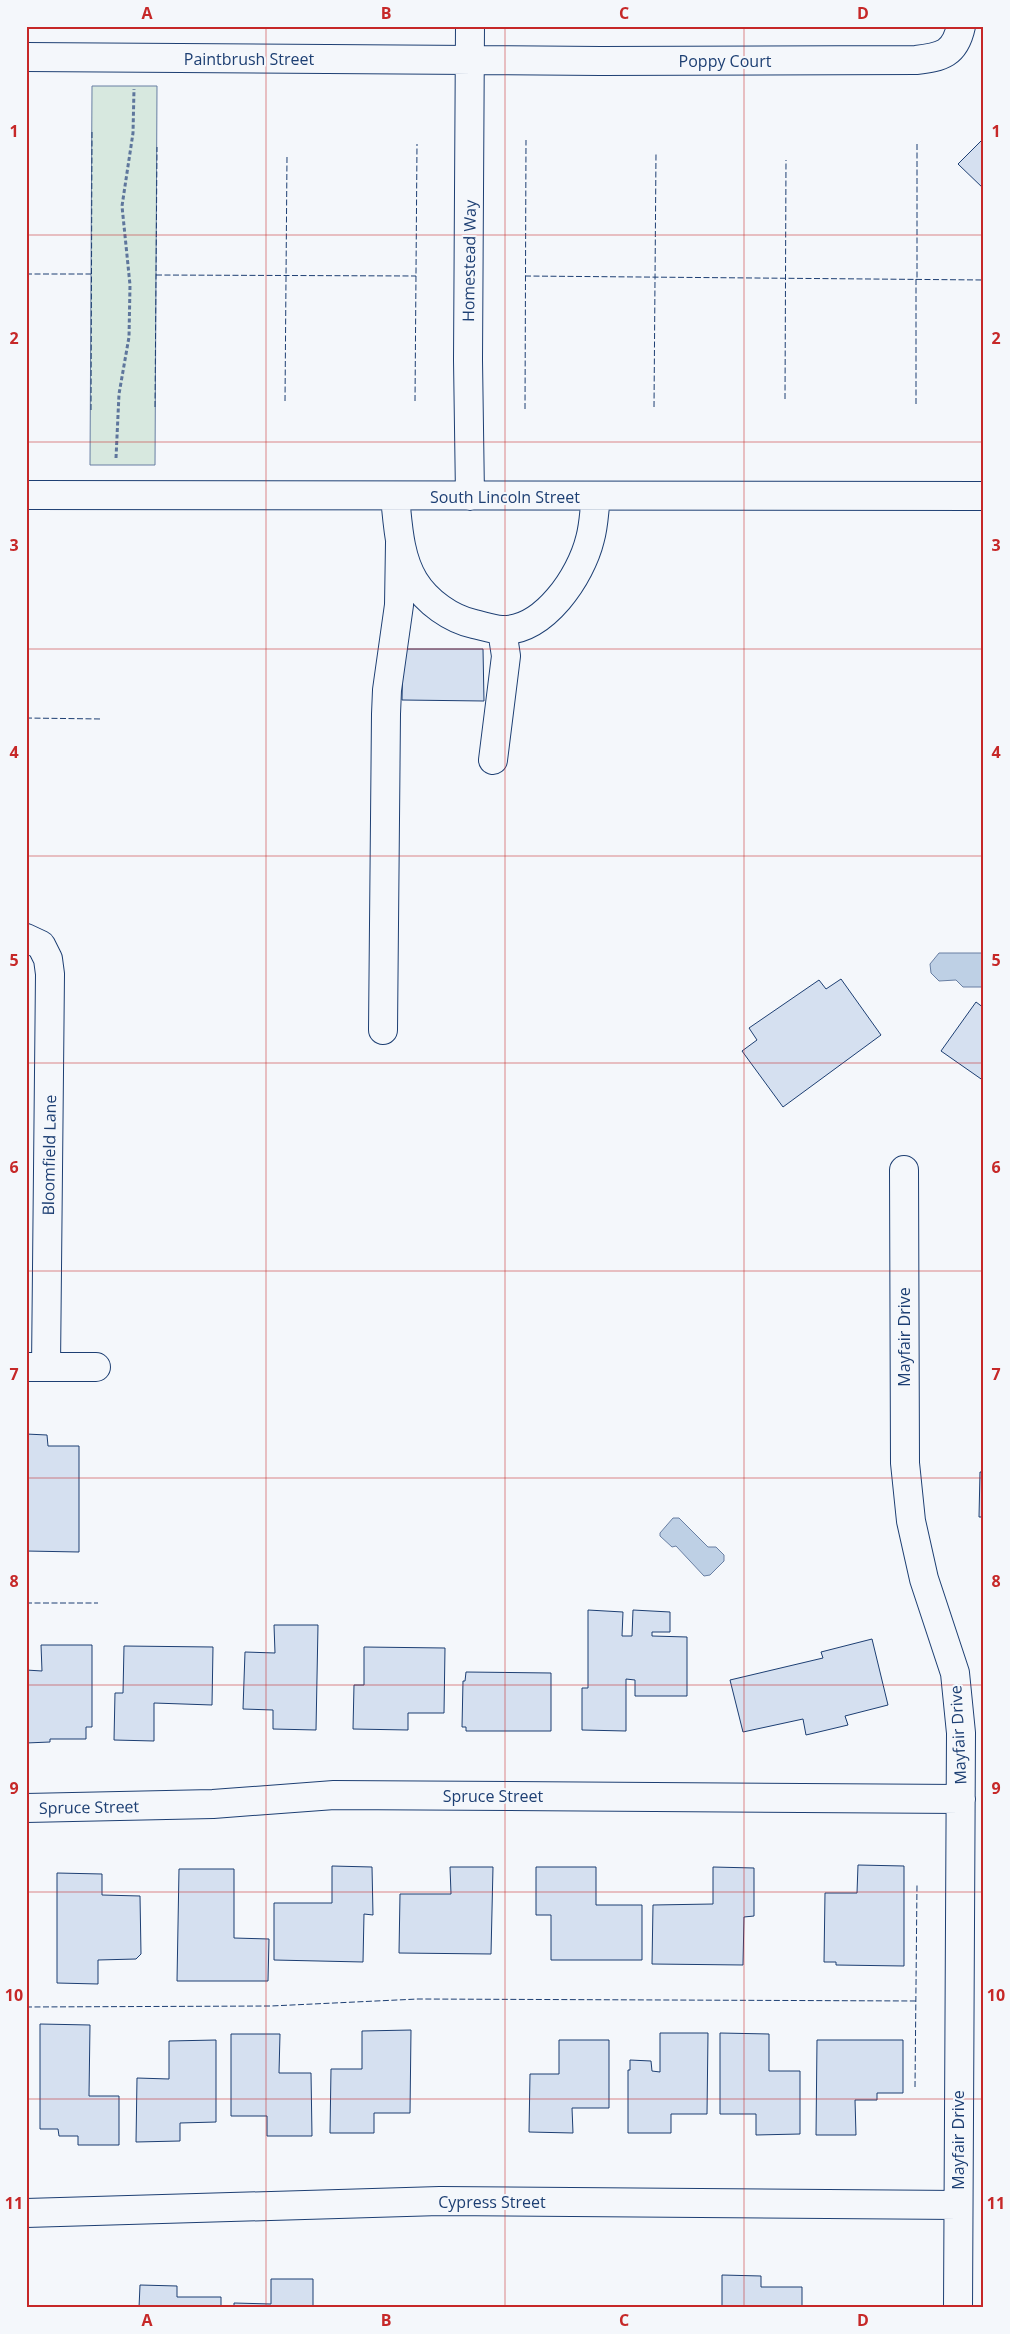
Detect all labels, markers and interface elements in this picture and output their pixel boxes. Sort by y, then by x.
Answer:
text: A [141,2,153,24]
text: B [381,2,391,24]
text: C [619,2,629,24]
text: D [857,2,869,24]
street label: Paintbrush Street [184,48,315,70]
street label: Poppy Court [679,50,772,72]
text: 1 [9,120,19,142]
text: 1 [991,120,1001,142]
street label: Homestead Way [457,199,481,322]
text: 2 [9,327,19,349]
text: 2 [991,327,1001,349]
street label: South Lincoln Street [430,486,580,508]
text: 3 [9,534,19,556]
text: 3 [991,534,1001,556]
text: 4 [9,741,19,763]
text: 4 [991,741,1001,763]
text: 5 [9,949,19,971]
text: 5 [991,949,1001,971]
street label: Bloomfield Lane [37,1094,61,1216]
text: 6 [9,1156,19,1178]
text: 6 [991,1156,1001,1178]
street label: Mayfair Drive [893,1287,915,1387]
text: 7 [9,1363,19,1385]
text: 7 [991,1363,1001,1385]
text: 8 [9,1570,19,1592]
text: 8 [991,1570,1001,1592]
street label: Mayfair Drive [944,1685,972,1785]
text: 9 [9,1777,19,1799]
text: 9 [991,1777,1001,1799]
street label: Spruce Street [443,1785,544,1807]
street label: Spruce Street [39,1795,140,1819]
text: 10 [5,1984,23,2006]
text: 10 [987,1984,1005,2006]
street label: Mayfair Drive [947,2090,969,2190]
street label: Cypress Street [438,2191,546,2213]
text: 11 [5,2192,23,2214]
text: 11 [987,2192,1005,2214]
text: A [141,2309,153,2331]
text: B [381,2309,391,2331]
text: C [619,2309,629,2331]
text: D [857,2309,869,2331]

